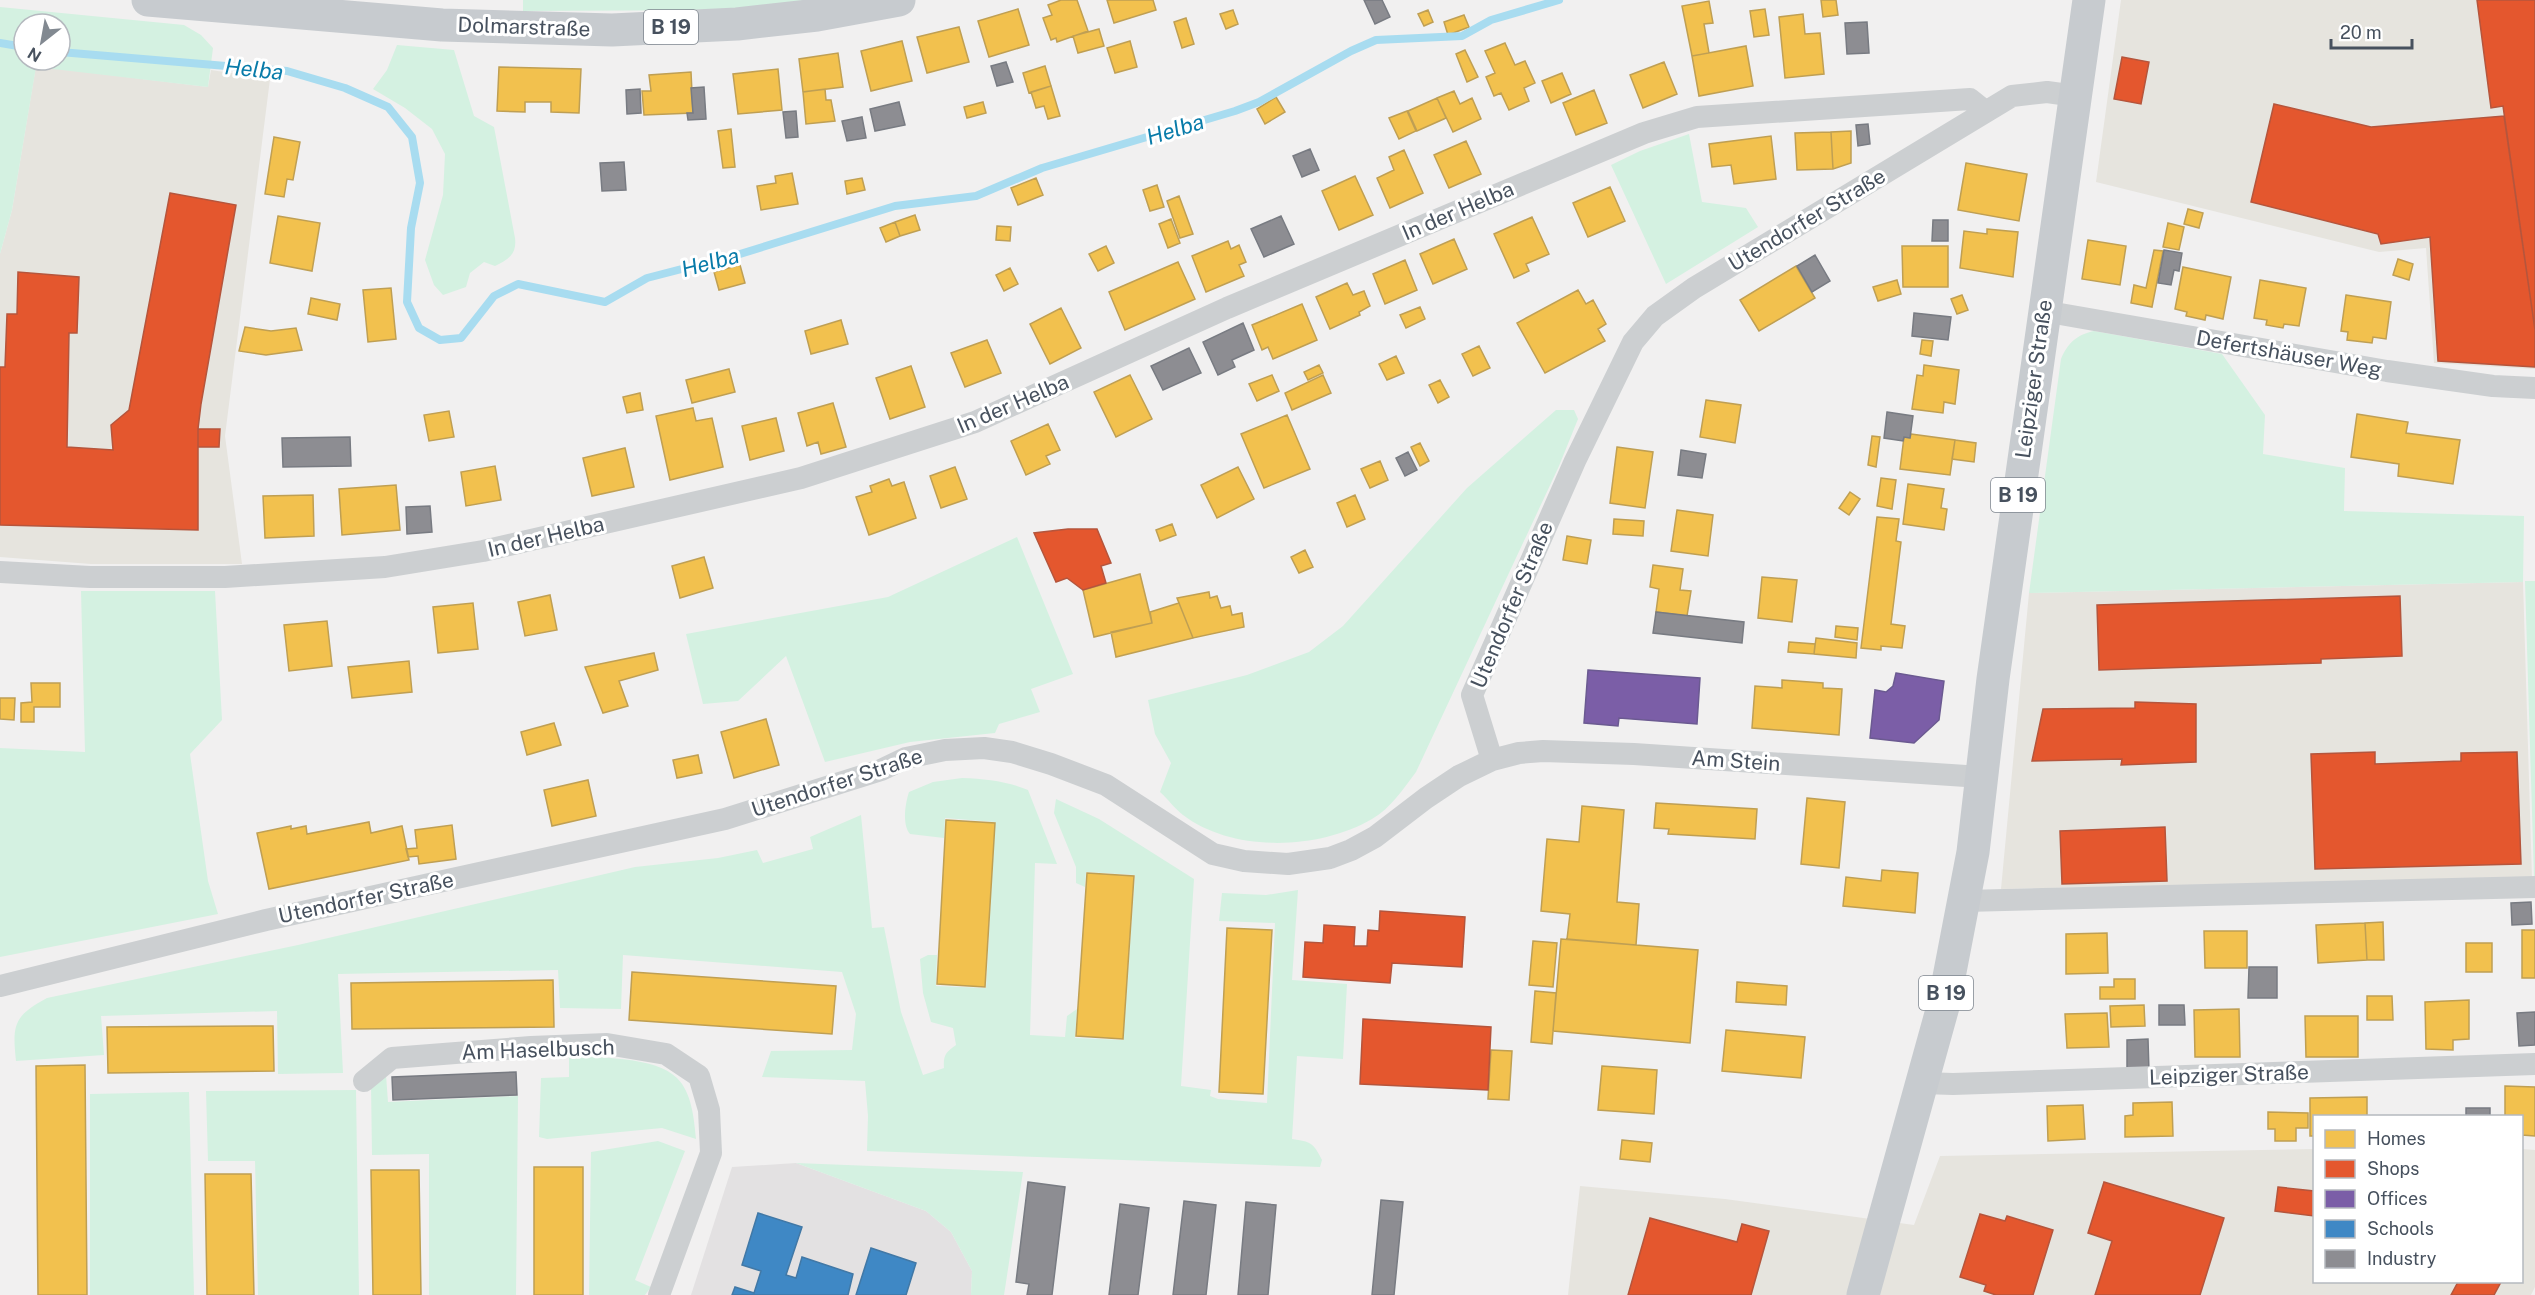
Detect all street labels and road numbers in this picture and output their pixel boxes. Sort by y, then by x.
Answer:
road number: B 19 [644,10,698,44]
street label: Dolmarstraße [457,12,591,41]
street label: Utendorfer Straße [1724,163,1890,276]
street label: In der Helba [1398,176,1517,245]
street label: Leipziger Straße [2010,298,2057,460]
street label: Defertshäuser Weg [2194,325,2384,382]
street label: In der Helba [953,369,1072,438]
road number: B 19 [1991,478,2045,512]
street label: In der Helba [485,511,607,562]
street label: Utendorfer Straße [1465,518,1558,692]
street label: Utendorfer Straße [748,743,926,822]
street label: Am Stein [1691,745,1781,776]
street label: Utendorfer Straße [276,867,456,928]
road number: B 19 [1919,976,1973,1010]
street label: Am Haselbusch [461,1034,615,1065]
street label: Leipziger Straße [2149,1059,2309,1090]

